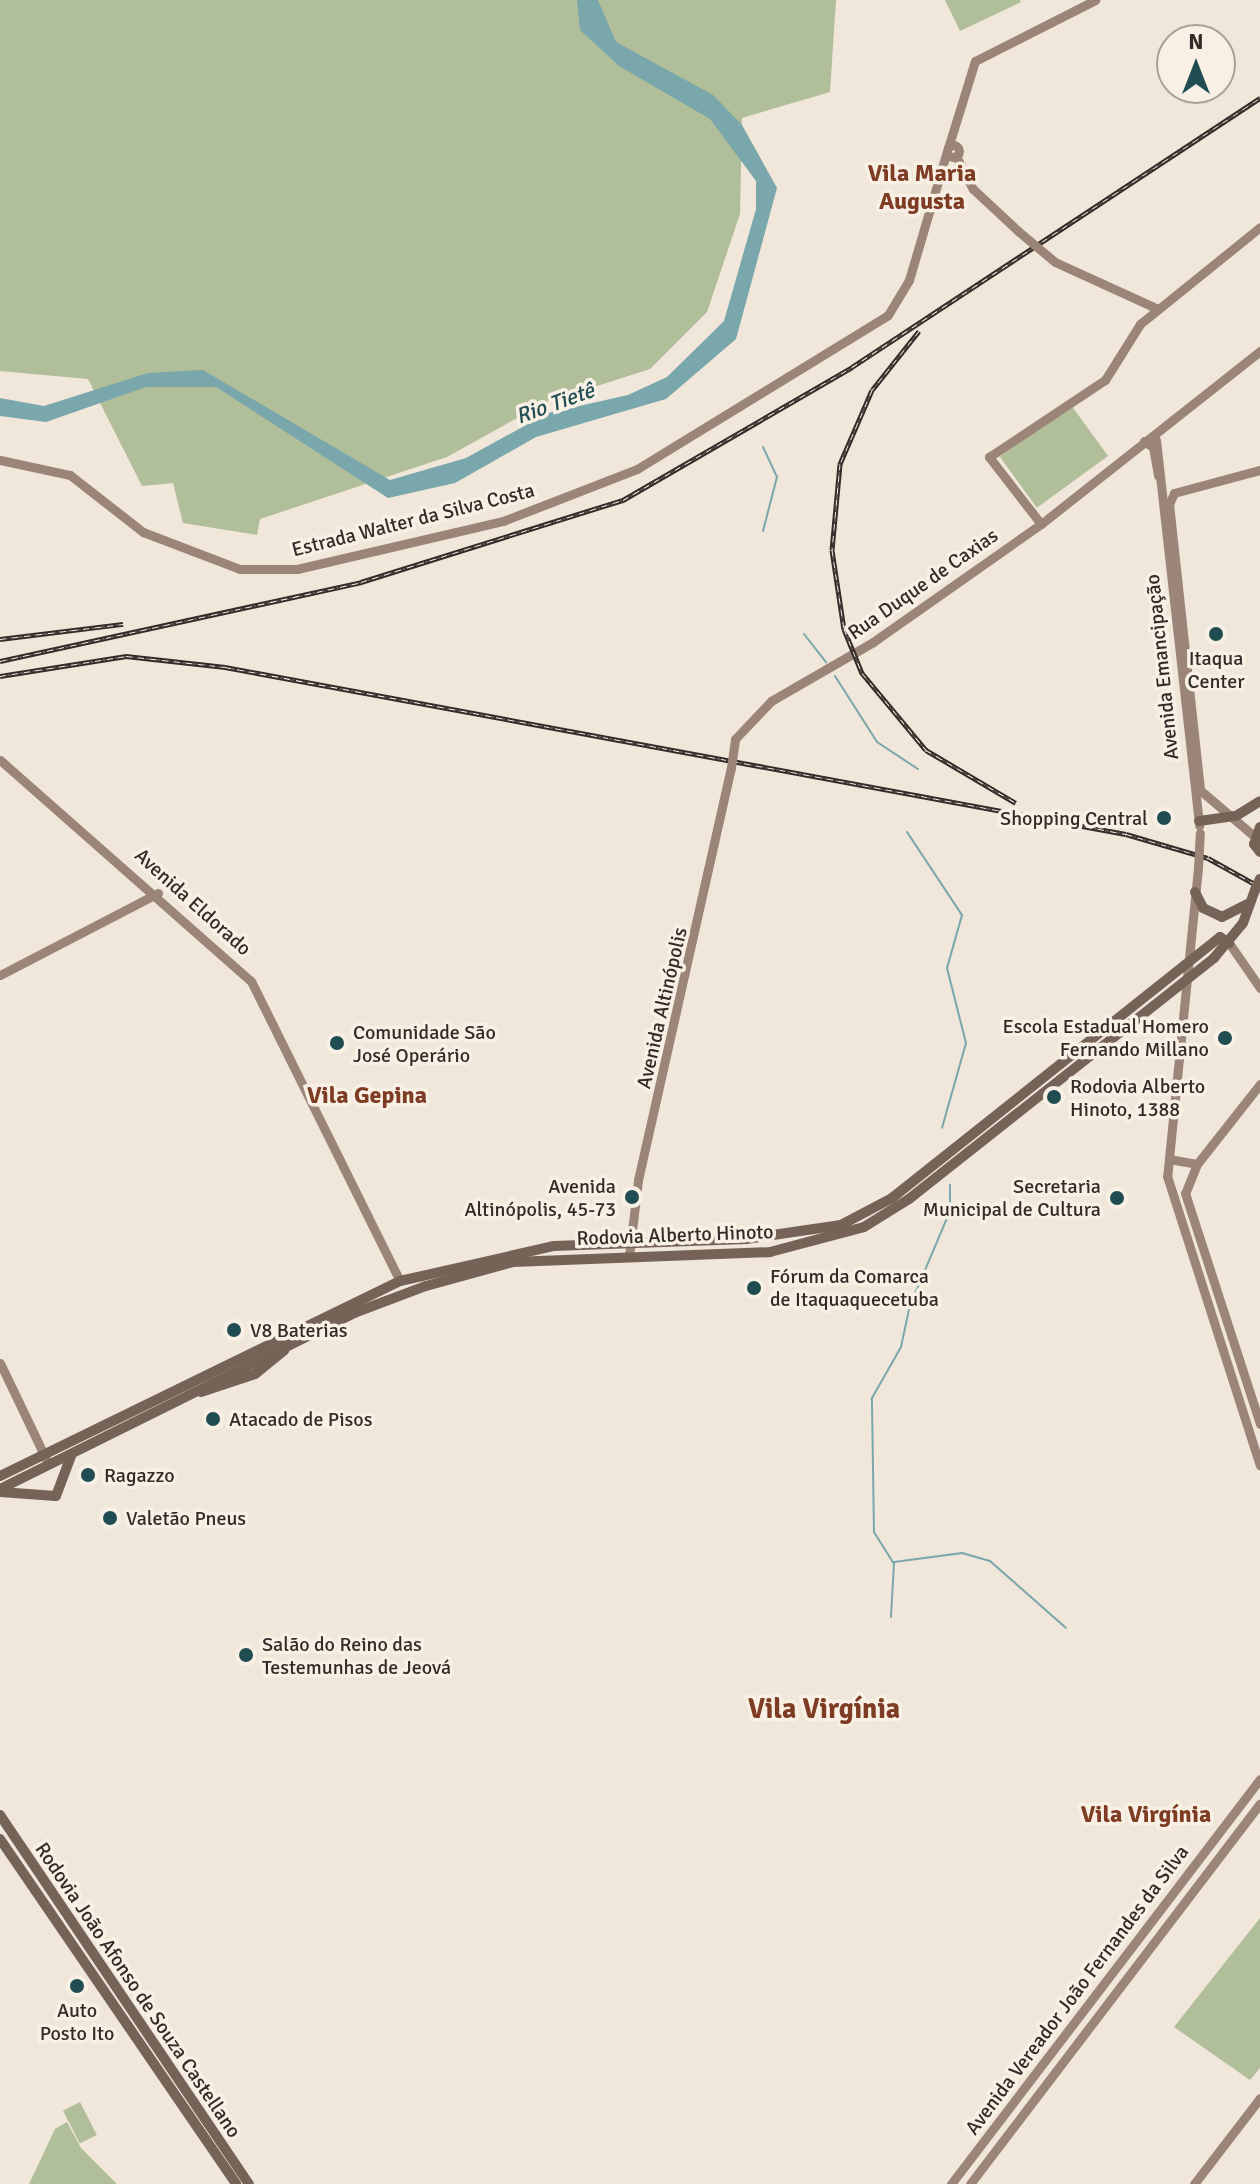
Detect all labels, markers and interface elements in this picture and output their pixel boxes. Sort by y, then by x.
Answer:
north arrow [1156,24,1236,104]
text: N [1188,28,1204,55]
district label: Vila Maria Augusta [868,160,976,216]
water label: Rio Tietê [512,377,598,429]
street label: Estrada Walter da Silva Costa [289,478,537,562]
street label: Rua Duque de Caxias [843,523,1003,645]
street label: Avenida Emancipação [1140,573,1184,761]
marker: Itaqua Center [1207,625,1225,643]
place label: Itaqua Center [1187,646,1245,693]
place label: Shopping Central [1000,806,1148,830]
marker: Shopping Central [1155,809,1173,827]
street label: Avenida Eldorado [130,843,256,961]
street label: Avenida Altinópolis [632,925,692,1091]
place label: Escola Estadual Homero Fernando Millano [1002,1014,1209,1061]
place label: Comunidade São José Operário [353,1020,496,1067]
marker: Escola Estadual Homero Fernando Millano [1216,1029,1234,1047]
marker: Comunidade São José Operário [328,1034,346,1052]
place label: Rodovia Alberto Hinoto, 1388 [1070,1074,1205,1121]
district label: Vila Gepina [307,1082,427,1110]
marker: Rodovia Alberto Hinoto, 1388 [1045,1088,1063,1106]
place label: Avenida Altinópolis, 45-73 [464,1174,616,1221]
place label: Secretaria Municipal de Cultura [923,1174,1101,1221]
marker: Avenida Altinópolis, 45-73 [623,1188,641,1206]
marker: Secretaria Municipal de Cultura [1108,1189,1126,1207]
street label: Rodovia Alberto Hinoto [576,1220,774,1250]
place label: Fórum da Comarca de Itaquaquecetuba [770,1264,939,1311]
marker: Fórum da Comarca de Itaquaquecetuba [745,1279,763,1297]
place label: V8 Baterias [250,1318,348,1342]
marker: V8 Baterias [225,1321,243,1339]
place label: Atacado de Pisos [229,1407,373,1431]
marker: Atacado de Pisos [204,1410,222,1428]
place label: Ragazzo [104,1463,175,1487]
marker: Ragazzo [79,1466,97,1484]
place label: Valetão Pneus [126,1506,246,1530]
marker: Valetão Pneus [101,1509,119,1527]
place label: Salão do Reino das Testemunhas de Jeová [262,1632,451,1679]
marker: Salão do Reino das Testemunhas de Jeová [237,1646,255,1664]
district label: Vila Virgínia [748,1692,900,1726]
district label: Vila Virgínia [1081,1801,1211,1829]
street label: Rodovia João Afonso de Souza Castellano [30,1838,246,2142]
street label: Avenida Vereador João Fernandes da Silva [960,1841,1194,2139]
marker: Auto Posto Ito [68,1977,86,1995]
place label: Auto Posto Ito [40,1998,114,2045]

